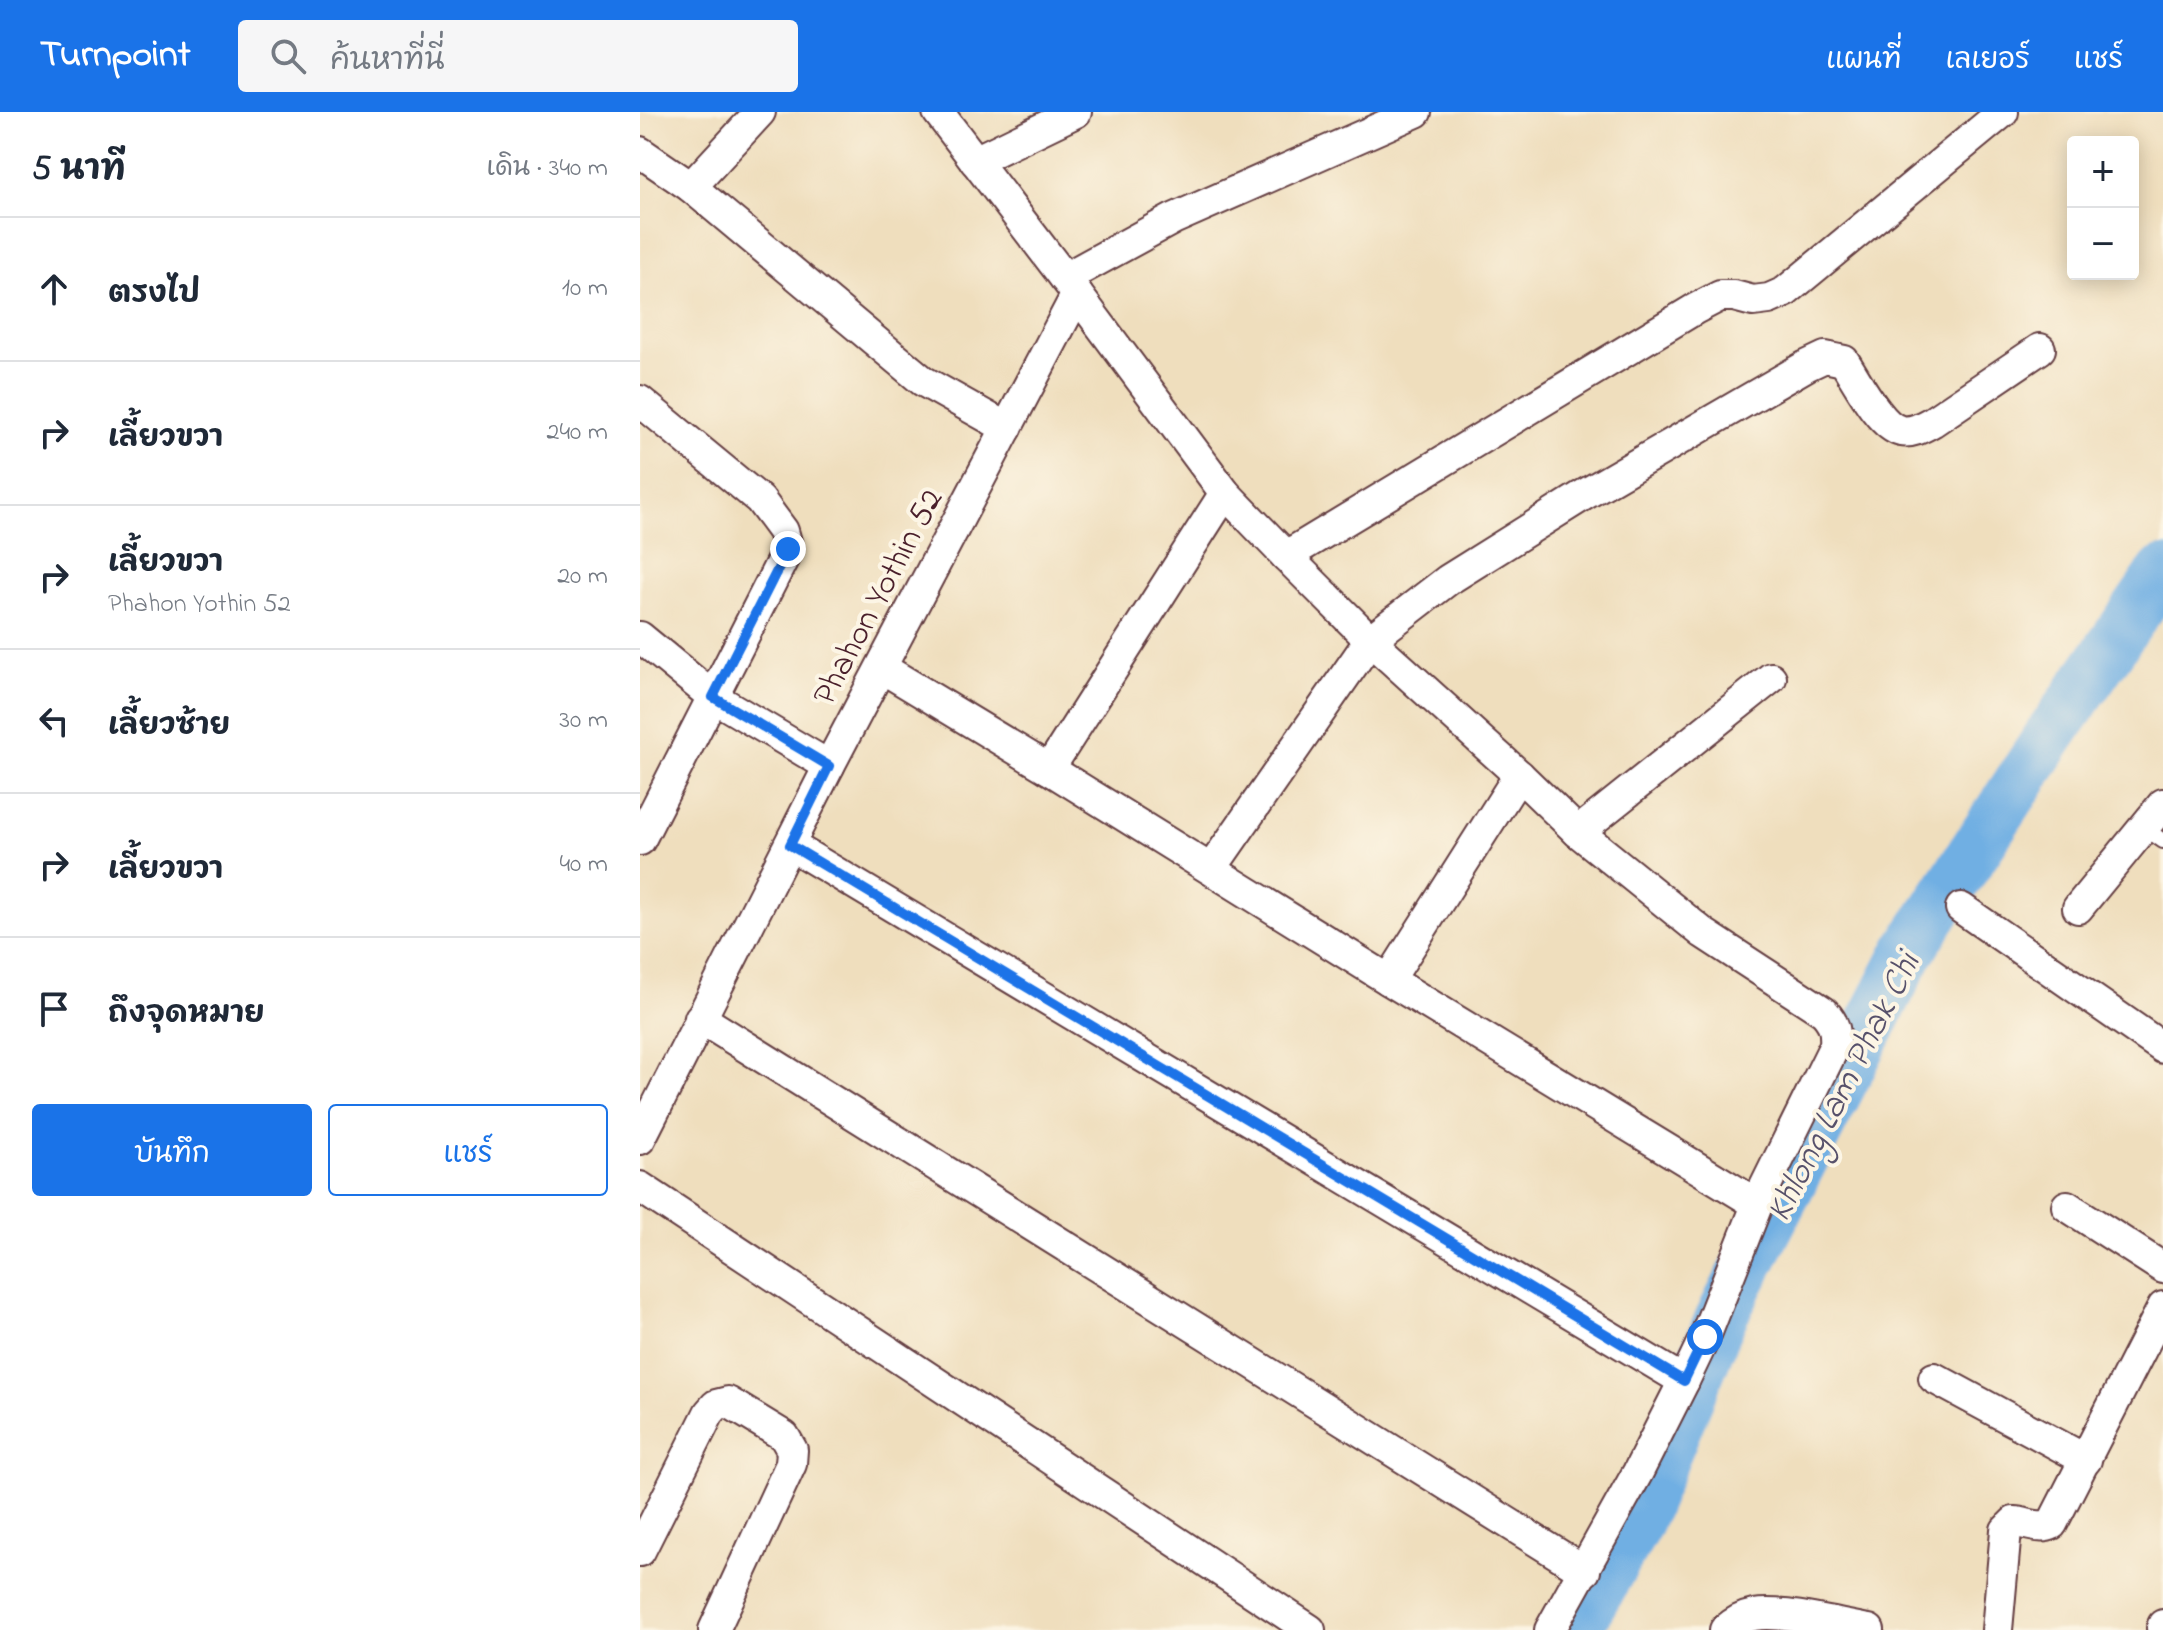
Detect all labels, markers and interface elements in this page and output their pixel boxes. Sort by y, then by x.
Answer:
search box [238,20,798,92]
text: Turnpoint [40,28,190,84]
icon: search [266,34,310,78]
text: ค้นหาที่นี่ [330,40,444,84]
text: แผนที่ [1826,41,1901,82]
text: เลเยอร์ [1945,41,2030,82]
text: แชร์ [2074,41,2123,82]
map controls [2067,136,2139,280]
button: + [2067,136,2139,208]
text: 5 นาที [32,146,125,196]
text: เดิน · 340 m [487,150,608,188]
button: − [2067,208,2139,280]
icon: ahead [32,267,76,311]
text: 10 m [562,270,608,308]
text: ตรงไป [108,273,200,317]
icon: right [32,411,76,455]
text: 240 m [546,414,608,452]
text: เลี้ยวขวา [108,417,223,461]
street label: Phahon Yothin 52 [801,481,958,715]
route end [770,531,806,567]
text: เลี้ยวขวา [108,542,223,586]
icon: right [32,555,76,599]
text: 20 m [557,558,608,596]
text: Phahon Yothin 52 [108,586,291,624]
icon: left [32,699,76,743]
text: 30 m [559,702,608,740]
text: เลี้ยวซ้าย [108,705,230,749]
icon: right [32,843,76,887]
text: 40 m [559,846,608,884]
text: เลี้ยวขวา [108,849,223,893]
water label: Khlong Lam Phak Chi [1754,941,1937,1232]
icon: arrive [32,987,76,1031]
text: ถึงจุดหมาย [108,993,265,1037]
button: บันทึก [32,1104,312,1196]
button: แชร์ [328,1104,608,1196]
route start [1687,1319,1723,1355]

